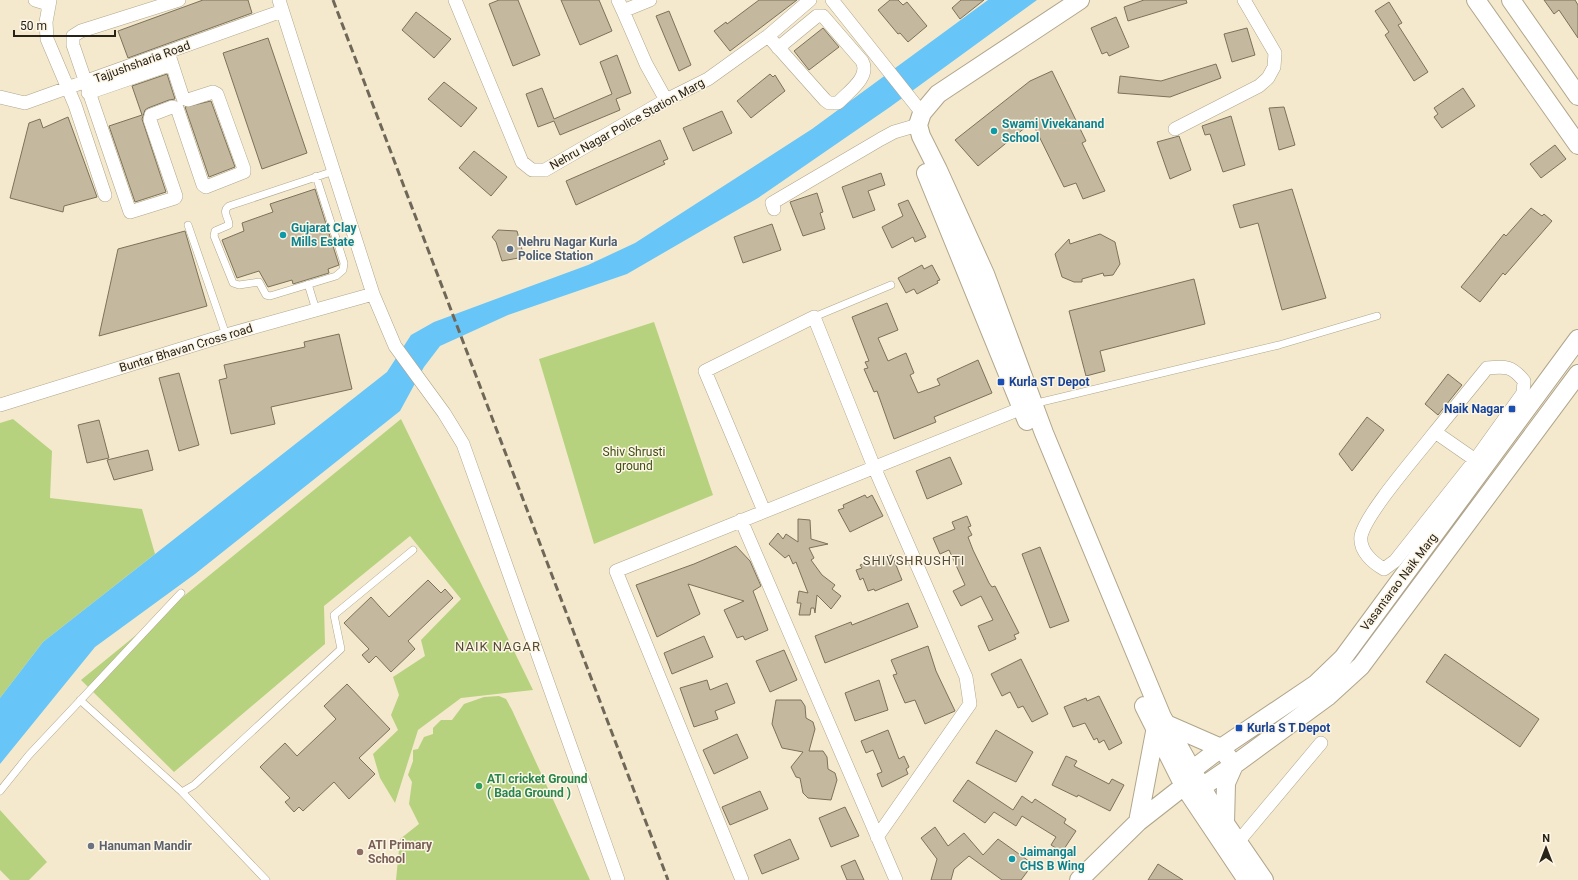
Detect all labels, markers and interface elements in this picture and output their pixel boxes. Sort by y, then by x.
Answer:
scale bar [14,12,115,38]
text: 50 m [20,19,47,33]
street label: Tajjushsharia Road [92,38,192,86]
street label: Nehru Nagar Police Station Marg [547,75,707,173]
place label: Swami Vivekanand School [1002,117,1104,145]
marker: Swami Vivekanand School [989,126,999,136]
place label: Gujarat Clay Mills Estate [291,221,357,249]
marker: Gujarat Clay Mills Estate [278,230,288,240]
place label: Nehru Nagar Kurla Police Station [518,235,618,263]
marker: Nehru Nagar Kurla Police Station [505,244,515,254]
street label: Buntar Bhavan Cross road [118,321,254,375]
place label: Kurla ST Depot [1009,375,1090,389]
marker: Kurla ST Depot [996,377,1006,387]
place label: Naik Nagar [1444,402,1505,416]
marker: Naik Nagar [1507,404,1517,414]
park label: Shiv Shrusti ground [603,445,666,473]
street label: Vasantarao Naik Marg [1358,530,1440,634]
district label: SHIVSHRUSHTI [863,553,965,568]
district label: NAIK NAGAR [455,639,541,654]
place label: Kurla S T Depot [1247,721,1330,735]
marker: Kurla S T Depot [1234,723,1244,733]
place label: ATI cricket Ground ( Bada Ground ) [487,772,588,800]
marker: ATI cricket Ground ( Bada Ground ) [474,781,484,791]
north arrow [1526,828,1566,868]
text: N [1542,832,1550,845]
place label: ATI Primary School [368,838,433,866]
place label: Hanuman Mandir [99,839,192,853]
marker: Hanuman Mandir [86,841,96,851]
place label: Jaimangal CHS B Wing [1020,845,1085,873]
marker: ATI Primary School [355,847,365,857]
marker: Jaimangal CHS B Wing [1007,854,1017,864]

